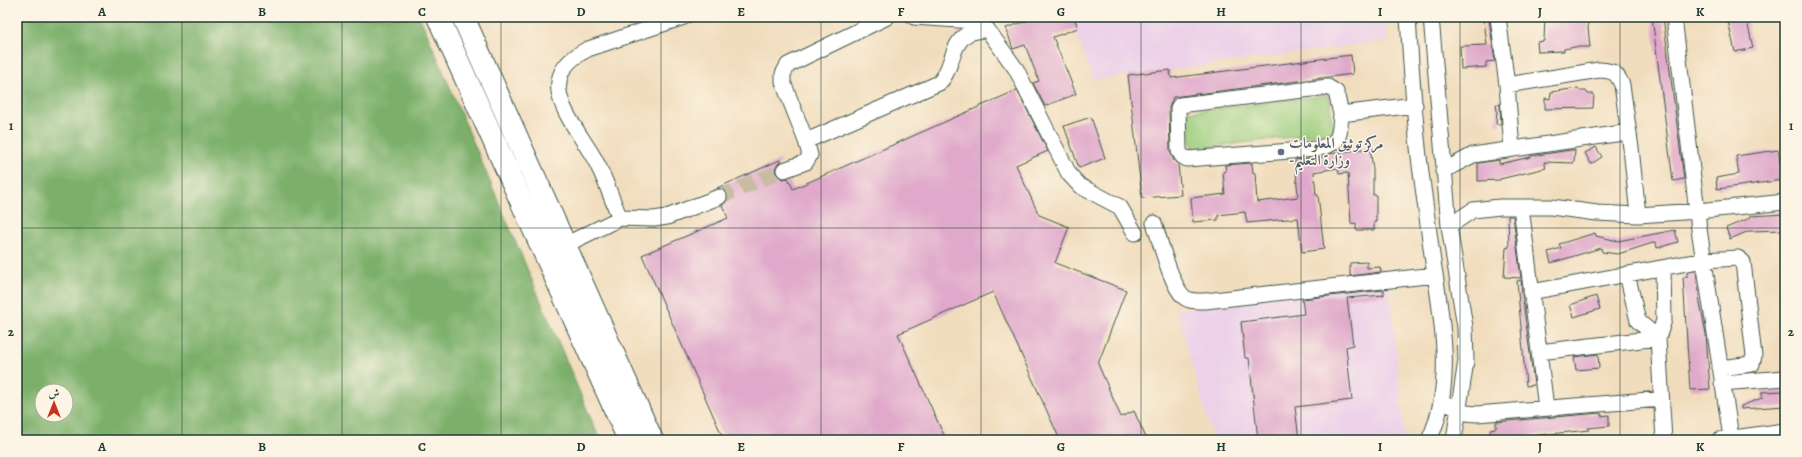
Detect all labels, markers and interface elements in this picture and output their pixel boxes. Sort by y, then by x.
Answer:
text: A [97,3,107,20]
text: B [258,3,266,20]
text: C [418,3,426,20]
text: D [576,3,586,20]
text: E [737,3,745,20]
text: F [898,3,905,20]
text: G [1057,3,1065,20]
text: H [1216,3,1226,20]
text: I [1378,3,1383,20]
text: J [1538,3,1542,20]
text: K [1696,3,1705,20]
text: 1 [9,117,14,134]
text: 1 [1789,117,1794,134]
place label: مركز توثيق المعلومات -وزارة التعليم [1289,133,1384,175]
marker: مركز توثيق المعلومات -وزارة التعليم [1276,147,1286,157]
text: 2 [8,323,15,340]
text: 2 [1788,323,1795,340]
north arrow [34,383,74,423]
text: ش [49,386,60,401]
text: A [97,438,107,455]
text: B [258,438,266,455]
text: C [418,438,426,455]
text: D [576,438,586,455]
text: E [737,438,745,455]
text: F [898,438,905,455]
text: G [1057,438,1065,455]
text: H [1216,438,1226,455]
text: I [1378,438,1383,455]
text: J [1538,438,1542,455]
text: K [1696,438,1705,455]

